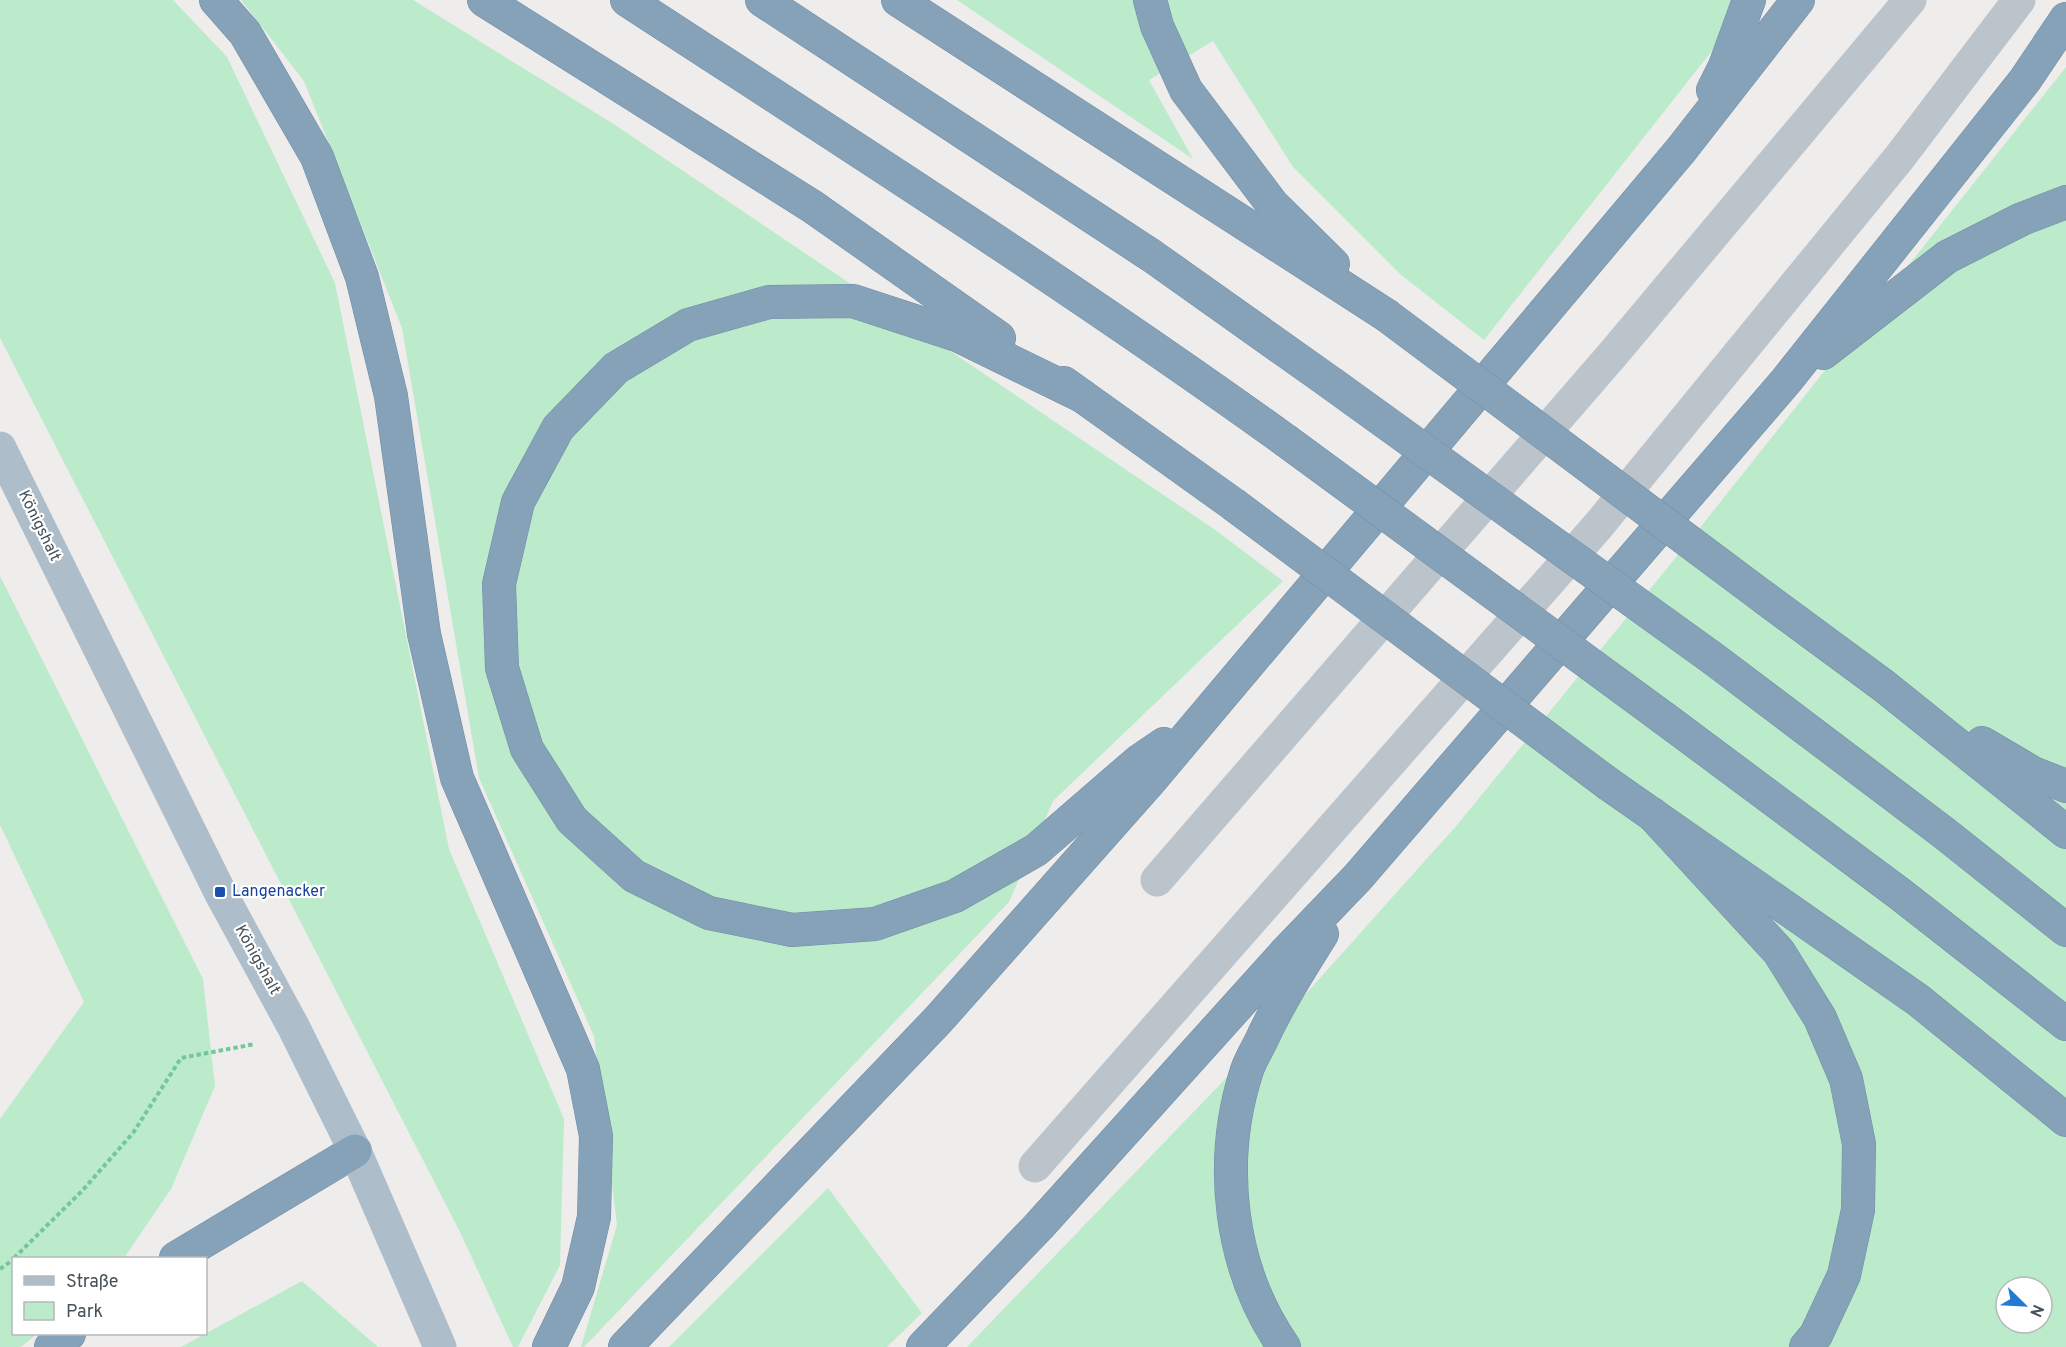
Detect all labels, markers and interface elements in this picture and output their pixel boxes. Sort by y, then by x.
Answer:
street label: Königshalt [13,487,65,565]
place label: Langenacker [232,882,325,902]
marker: Langenacker [213,885,227,899]
street label: Königshalt [230,922,284,998]
legend [12,1257,207,1335]
text: Straße [66,1271,118,1294]
north arrow [1994,1275,2054,1335]
text: Park [66,1301,103,1324]
text: N [2024,1301,2047,1320]

